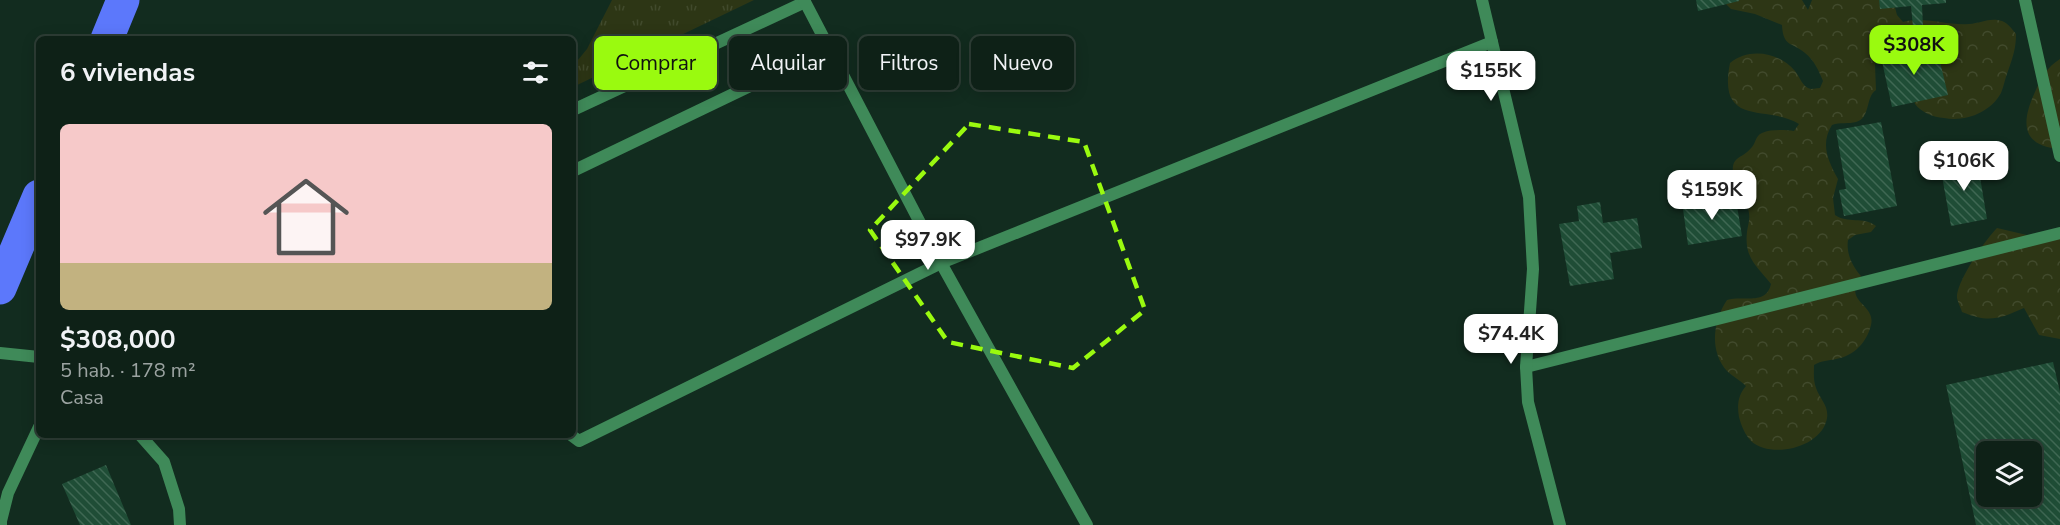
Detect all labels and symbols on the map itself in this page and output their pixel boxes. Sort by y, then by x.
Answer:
pin: $308K [1872,25,1956,76]
pin: $155K [1449,51,1533,102]
pin: $106K [1922,141,2006,192]
pin: $159K [1670,170,1754,221]
pin: $97.9K [879,220,977,271]
pin: $74.4K [1462,314,1560,365]

